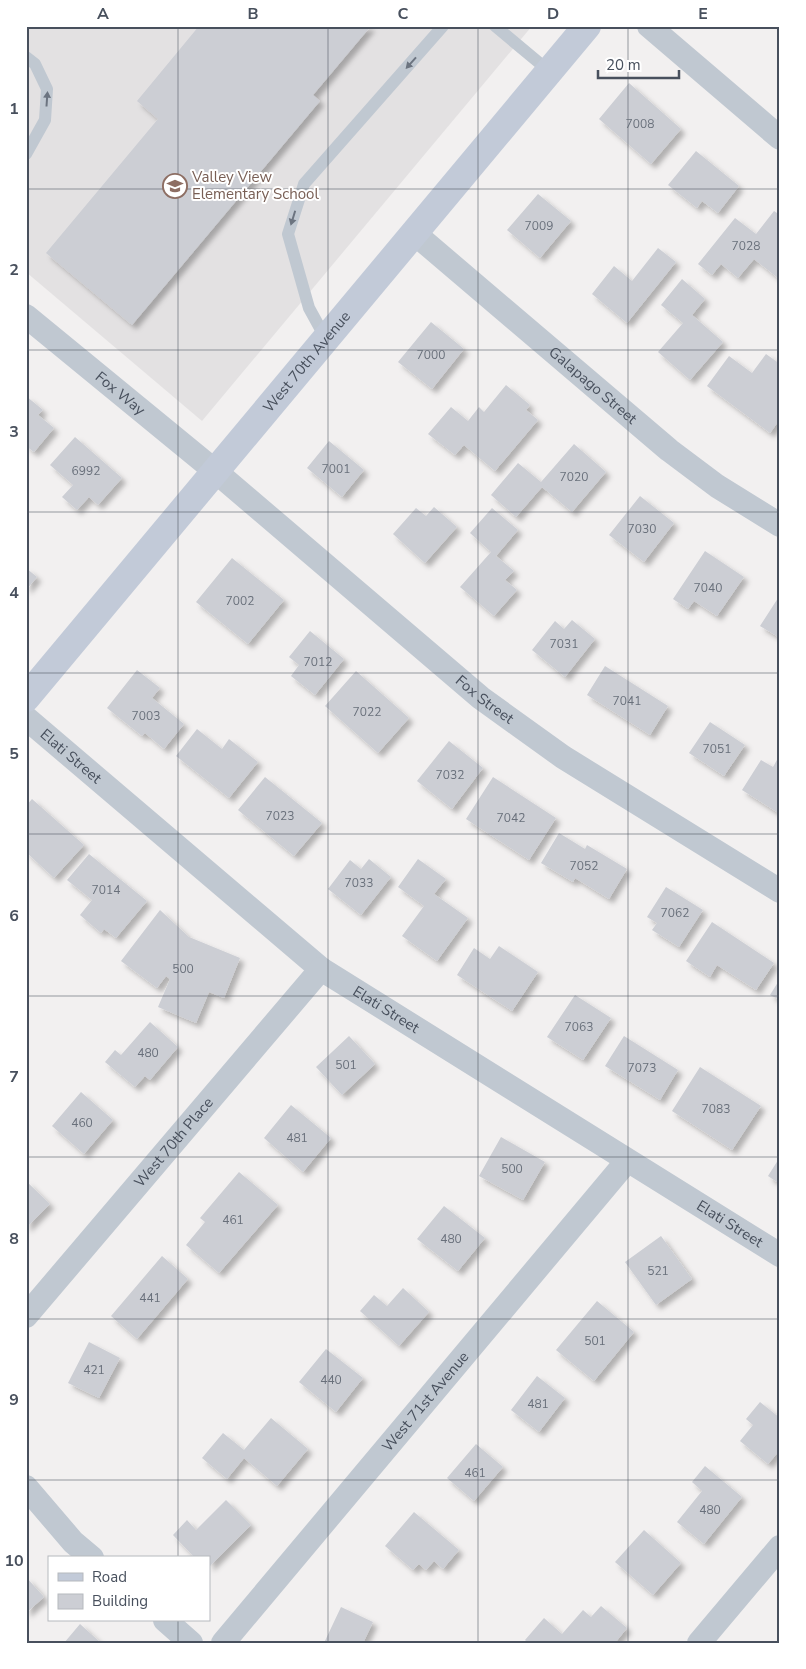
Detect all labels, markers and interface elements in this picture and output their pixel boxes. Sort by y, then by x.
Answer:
text: A [97,3,109,25]
text: B [247,3,259,25]
text: C [398,3,409,25]
text: D [547,3,559,25]
text: E [698,3,708,25]
scale bar [598,48,680,80]
text: 20 m [606,55,641,75]
one-way arrow [405,56,417,68]
one-way arrow [43,91,51,107]
text: 1 [9,98,19,120]
house number: 7008 [626,116,654,132]
place label: Valley View Elementary School [191,167,319,204]
school or university icon: Valley View Elementary School [162,173,188,199]
one-way arrow [289,211,297,226]
house number: 7009 [525,218,553,234]
house number: 7028 [732,238,760,254]
text: 2 [9,259,19,281]
street label: West 70th Avenue [258,307,355,417]
street label: Galapago Street [545,342,642,429]
house number: 7000 [417,347,445,363]
street label: Fox Way [91,367,150,420]
text: 3 [9,421,19,443]
house number: 7001 [322,461,350,477]
house number: 6992 [72,463,100,479]
house number: 7020 [560,469,588,485]
house number: 7030 [628,521,656,537]
house number: 7040 [694,580,722,596]
text: 4 [9,582,19,604]
house number: 7002 [226,593,254,609]
house number: 7031 [550,636,578,652]
house number: 7012 [304,654,332,670]
street label: Fox Street [451,671,519,729]
house number: 7041 [613,693,641,709]
house number: 7022 [353,704,381,720]
house number: 7003 [132,708,160,724]
street label: Elati Street [36,724,106,789]
house number: 7051 [703,741,731,757]
text: 5 [9,743,19,765]
house number: 7032 [436,767,464,783]
house number: 7023 [266,808,294,824]
house number: 7042 [497,810,525,826]
house number: 7052 [570,858,598,874]
house number: 7033 [345,875,373,891]
house number: 7014 [92,882,120,898]
text: 6 [9,905,19,927]
house number: 7062 [661,905,689,921]
house number: 500 [172,961,194,977]
street label: Elati Street [349,981,424,1038]
house number: 7063 [565,1019,593,1035]
house number: 480 [137,1045,159,1061]
house number: 501 [335,1057,357,1073]
house number: 7073 [628,1060,656,1076]
text: 7 [9,1066,19,1088]
street label: West 70th Place [130,1093,218,1192]
house number: 7083 [702,1101,730,1117]
house number: 460 [71,1115,93,1131]
house number: 481 [286,1130,308,1146]
house number: 500 [501,1161,523,1177]
street label: Elati Street [693,1195,767,1252]
house number: 461 [222,1212,244,1228]
text: 8 [9,1228,19,1250]
house number: 480 [440,1231,462,1247]
house number: 521 [647,1263,669,1279]
house number: 441 [139,1290,161,1306]
house number: 501 [584,1333,606,1349]
street label: West 71st Avenue [377,1347,473,1456]
house number: 421 [83,1362,105,1378]
house number: 440 [320,1372,342,1388]
text: 9 [9,1389,19,1411]
house number: 481 [527,1396,549,1412]
house number: 461 [464,1465,486,1481]
house number: 480 [699,1502,721,1518]
text: 10 [4,1550,24,1572]
legend [48,1556,210,1622]
text: Road [92,1567,127,1587]
text: Building [92,1591,148,1611]

